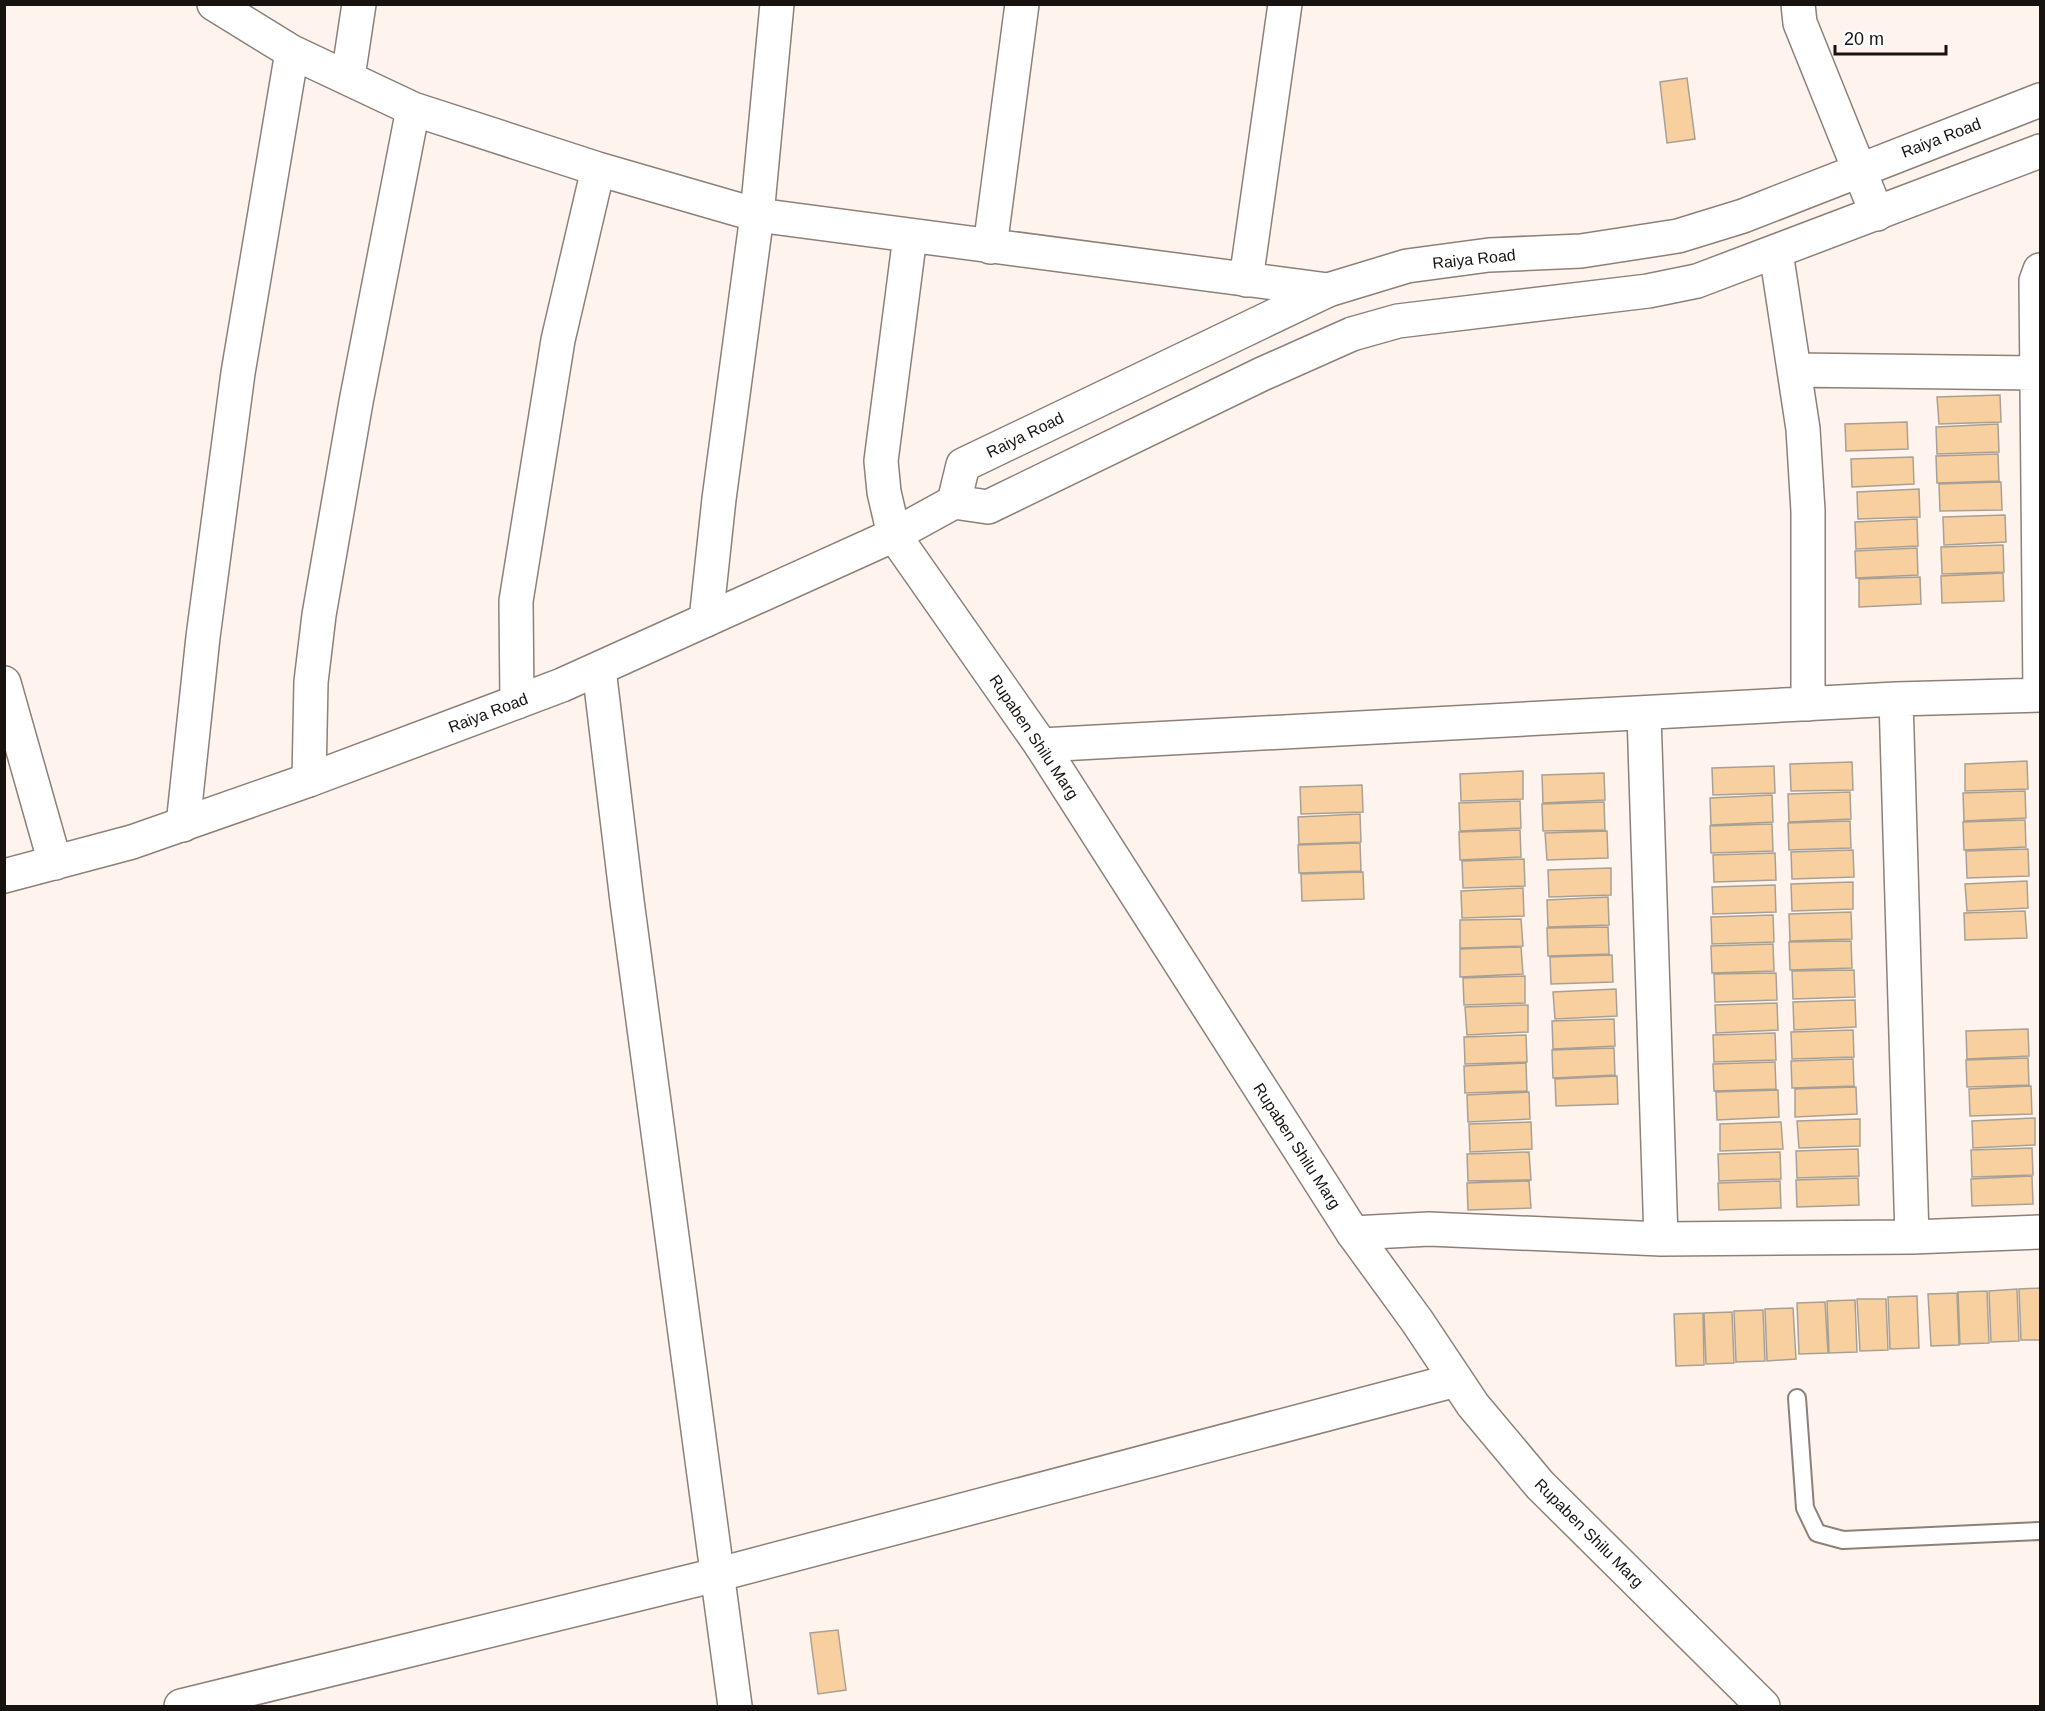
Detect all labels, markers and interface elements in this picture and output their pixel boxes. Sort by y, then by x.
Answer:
scale bar [1835,18,1946,56]
text: 20 m [1844,29,1884,49]
street label: Raiya Road [1899,115,1983,161]
street label: Raiya Road [1432,246,1516,272]
street label: Raiya Road [984,409,1066,461]
street label: Rupaben Shilu Marg [986,672,1082,802]
street label: Raiya Road [446,690,530,736]
street label: Rupaben Shilu Marg [1250,1080,1344,1212]
street label: Rupaben Shilu Marg [1531,1475,1647,1591]

